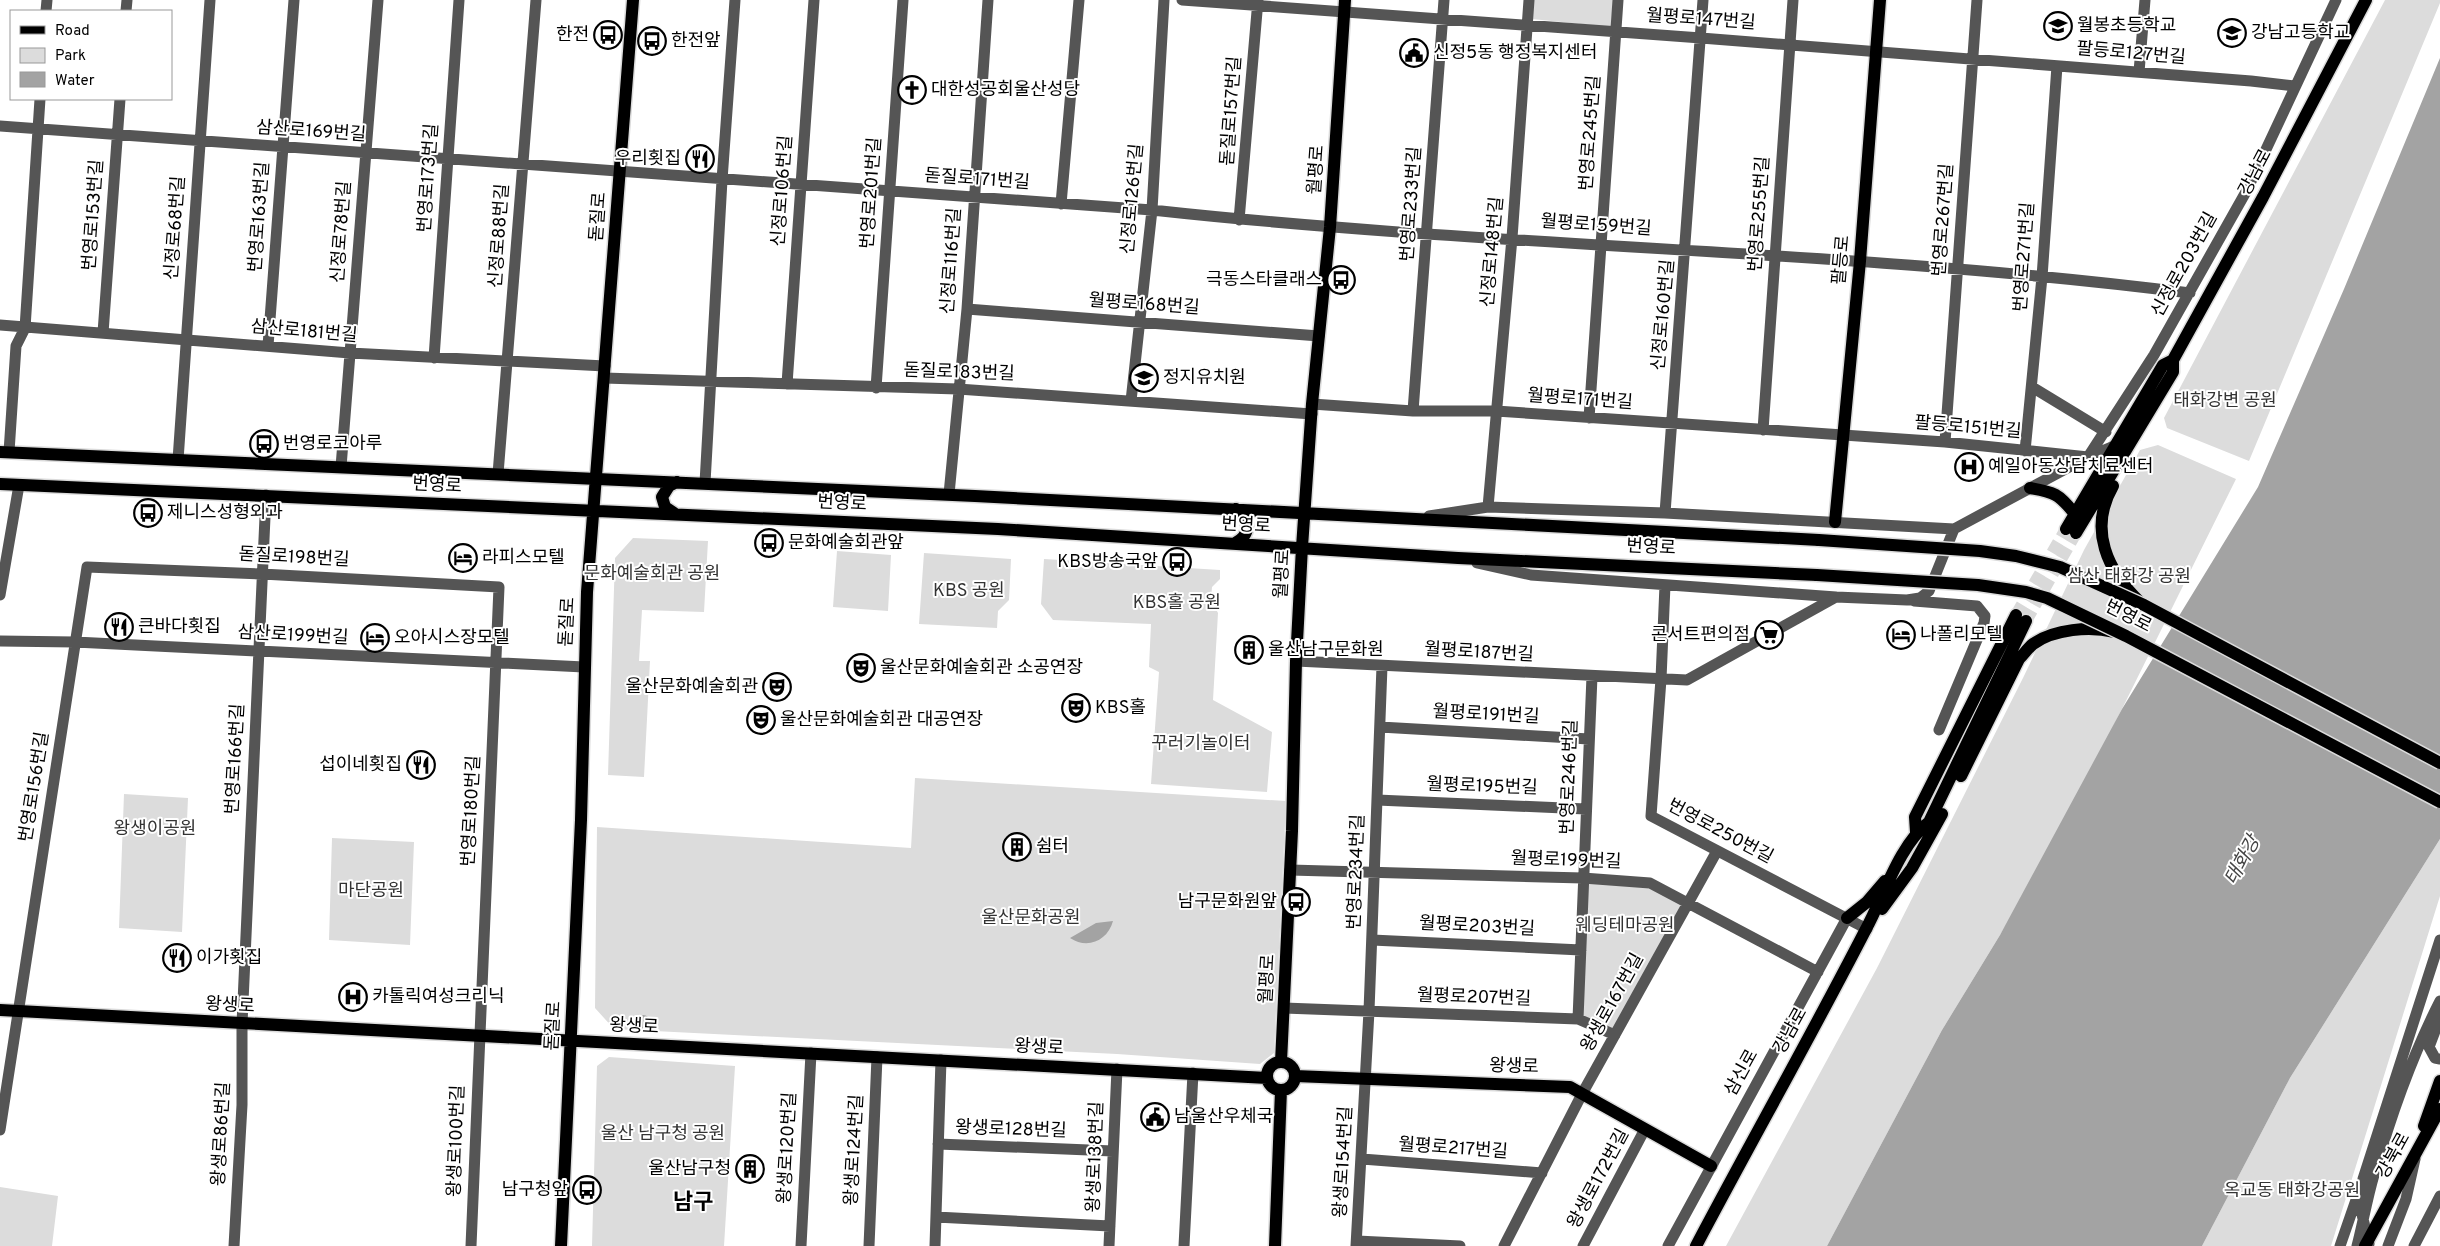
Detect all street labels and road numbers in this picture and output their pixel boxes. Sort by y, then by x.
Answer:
street label: 월평로147번길 [1646,5,1756,35]
street label: 팔등로127번길 [2075,38,2187,70]
street label: 돋질로157번길 [1217,55,1247,167]
street label: 번영로245번길 [1575,74,1607,192]
street label: 삼산로169번길 [255,117,367,147]
street label: 번영로173번길 [414,123,444,233]
street label: 신정로106번길 [768,134,798,248]
street label: 번영로201번길 [857,136,887,250]
street label: 신정로126번길 [1117,143,1149,255]
street label: 월평로 [1304,144,1330,196]
street label: 번영로233번길 [1396,146,1428,262]
street label: 강남로 [2234,146,2278,200]
street label: 번영로255번길 [1744,155,1776,273]
street label: 번영로153번길 [79,159,109,271]
street label: 번영로163번길 [245,161,275,273]
street label: 번영로267번길 [1929,163,1959,277]
street label: 돋질로171번길 [923,165,1031,195]
street label: 신정로68번길 [161,175,191,281]
street label: 신정로78번길 [327,180,357,284]
street label: 신정로88번길 [485,183,515,289]
street label: 돋질로 [586,191,612,243]
street label: 신정로148번길 [1477,196,1509,308]
street label: 번영로271번길 [2010,201,2040,313]
street label: 신정로116번길 [937,207,967,315]
street label: 신정로203번길 [2147,209,2223,321]
street label: 월평로159번길 [1540,211,1652,241]
street label: 팔등로 [1828,234,1856,286]
street label: 신정로160번길 [1648,258,1680,372]
street label: 월평로168번길 [1088,290,1200,320]
street label: 삼산로181번길 [250,316,358,348]
street label: 돋질로183번길 [903,360,1015,386]
street label: 월평로171번길 [1526,385,1634,415]
street label: 팔등로151번길 [1913,412,2023,444]
street label: 번영로 [412,473,462,499]
street label: 번영로 [817,491,867,517]
street label: 번영로 [1221,513,1271,539]
street label: 번영로 [1626,535,1676,561]
street label: 돋질로198번길 [238,544,350,572]
street label: 월평로 [1270,549,1296,599]
street label: 번영로 [2101,595,2155,639]
street label: 돋질로 [555,597,581,647]
street label: 삼산로199번길 [237,622,349,650]
street label: 월평로187번길 [1424,639,1534,667]
street label: 월평로191번길 [1432,701,1540,729]
street label: 번영로166번길 [222,703,250,815]
street label: 번영로246번길 [1556,719,1584,835]
street label: 번영로156번길 [15,730,55,844]
street label: 번영로180번길 [458,755,486,867]
street label: 월평로195번길 [1426,774,1538,800]
street label: 번영로250번길 [1663,794,1777,870]
street label: 번영로234번길 [1343,814,1371,930]
street label: 월평로199번길 [1510,848,1622,874]
street label: 월평로203번길 [1418,912,1536,942]
street label: 왕생로167번길 [1576,950,1650,1056]
street label: 월평로 [1255,954,1281,1004]
street label: 월평로207번길 [1417,985,1531,1011]
street label: 왕생로 [205,993,255,1019]
street label: 돋질로 [541,1001,567,1051]
street label: 강남로 [1769,1004,1813,1058]
street label: 왕생로 [609,1014,659,1040]
street label: 왕생로 [1014,1035,1064,1061]
street label: 삼신로 [1720,1046,1764,1100]
street label: 왕생로 [1489,1055,1539,1079]
street label: 왕생로86번길 [208,1081,236,1187]
street label: 왕생로100번길 [444,1084,470,1198]
street label: 왕생로120번길 [774,1091,802,1205]
street label: 왕생로124번길 [841,1094,869,1206]
street label: 왕생로138번길 [1083,1101,1109,1213]
street label: 왕생로154번길 [1330,1105,1358,1219]
street label: 왕생로128번길 [955,1117,1067,1143]
street label: 왕생로172번길 [1563,1125,1635,1233]
street label: 강북로 [2372,1129,2416,1183]
street label: 월평로217번길 [1397,1134,1509,1164]

